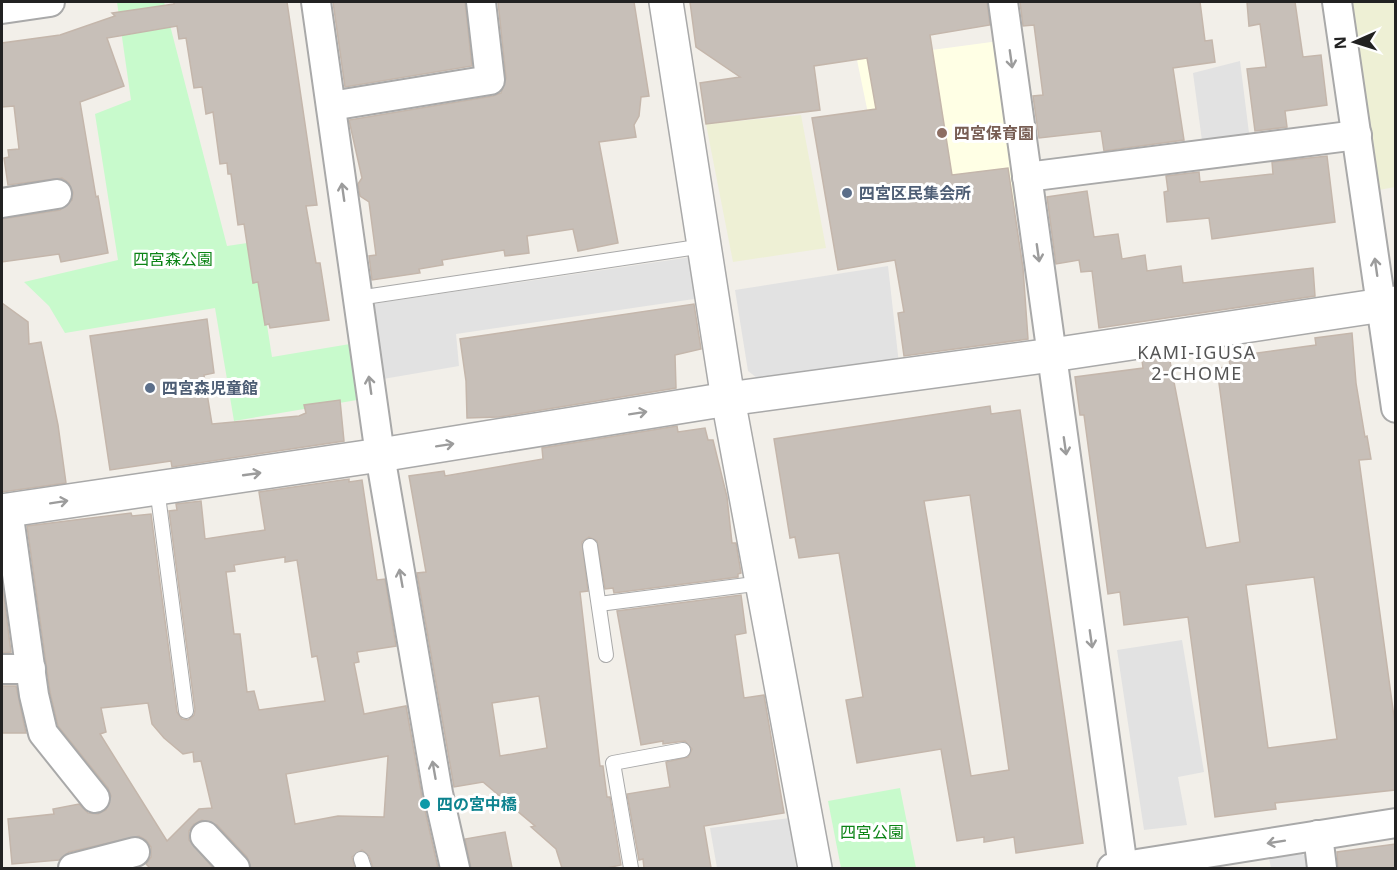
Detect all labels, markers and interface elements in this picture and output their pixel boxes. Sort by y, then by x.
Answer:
north arrow [1325,12,1385,72]
text: N [1329,36,1351,50]
one-way arrow [1005,49,1016,69]
place label: 四宮保育園 [954,122,1034,144]
marker: 四宮保育園 [935,126,949,140]
place label: 四宮区民集会所 [859,182,971,204]
one-way arrow [337,183,348,203]
marker: 四宮区民集会所 [840,186,854,200]
one-way arrow [1032,242,1043,262]
park label: 四宮森公園 [133,248,213,270]
one-way arrow [1371,257,1382,277]
district label: KAMI-IGUSA 2-CHOME [1137,340,1257,385]
one-way arrow [365,376,376,396]
place label: 四宮森児童館 [162,377,258,399]
marker: 四宮森児童館 [143,381,157,395]
one-way arrow [627,408,647,419]
one-way arrow [1059,435,1070,455]
one-way arrow [435,439,454,450]
one-way arrow [242,468,262,479]
one-way arrow [49,497,69,508]
one-way arrow [395,569,406,588]
one-way arrow [1086,628,1097,648]
one-way arrow [428,761,439,781]
place label: 四の宮中橋 [437,793,517,815]
marker: 四の宮中橋 [418,797,432,811]
park label: 四宮公園 [840,821,904,843]
one-way arrow [1266,837,1286,848]

